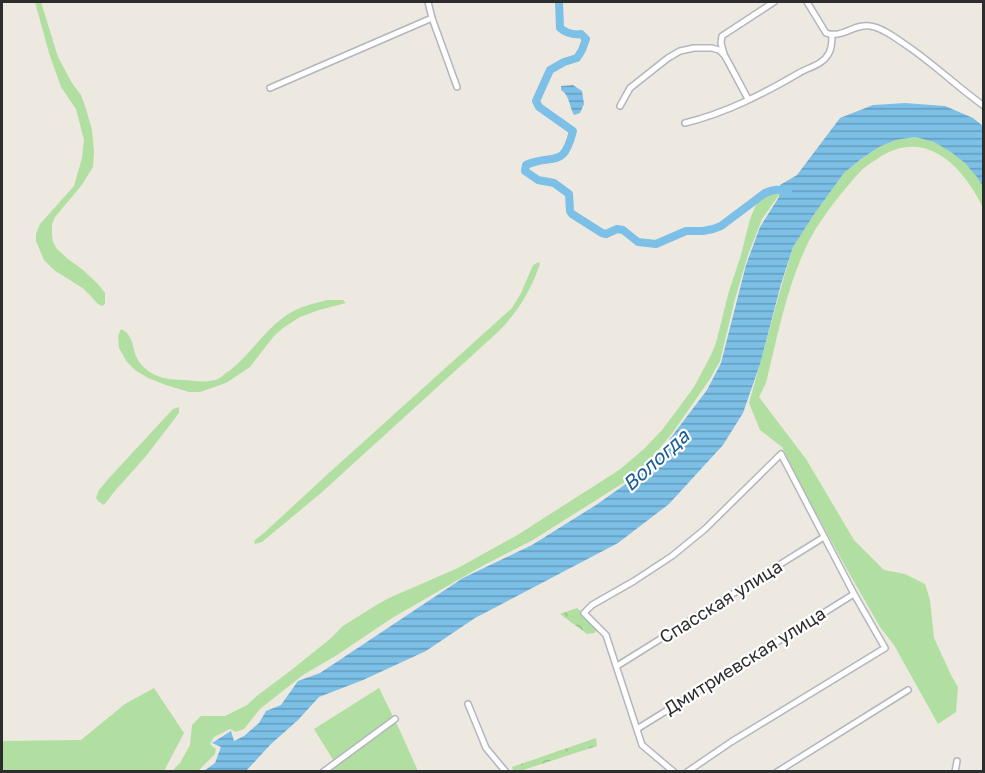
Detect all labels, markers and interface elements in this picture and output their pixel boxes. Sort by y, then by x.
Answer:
water label: Вологда [617,423,694,495]
street label: Спасская улица [655,555,786,648]
street label: Дмитриевская улица [660,601,829,719]

